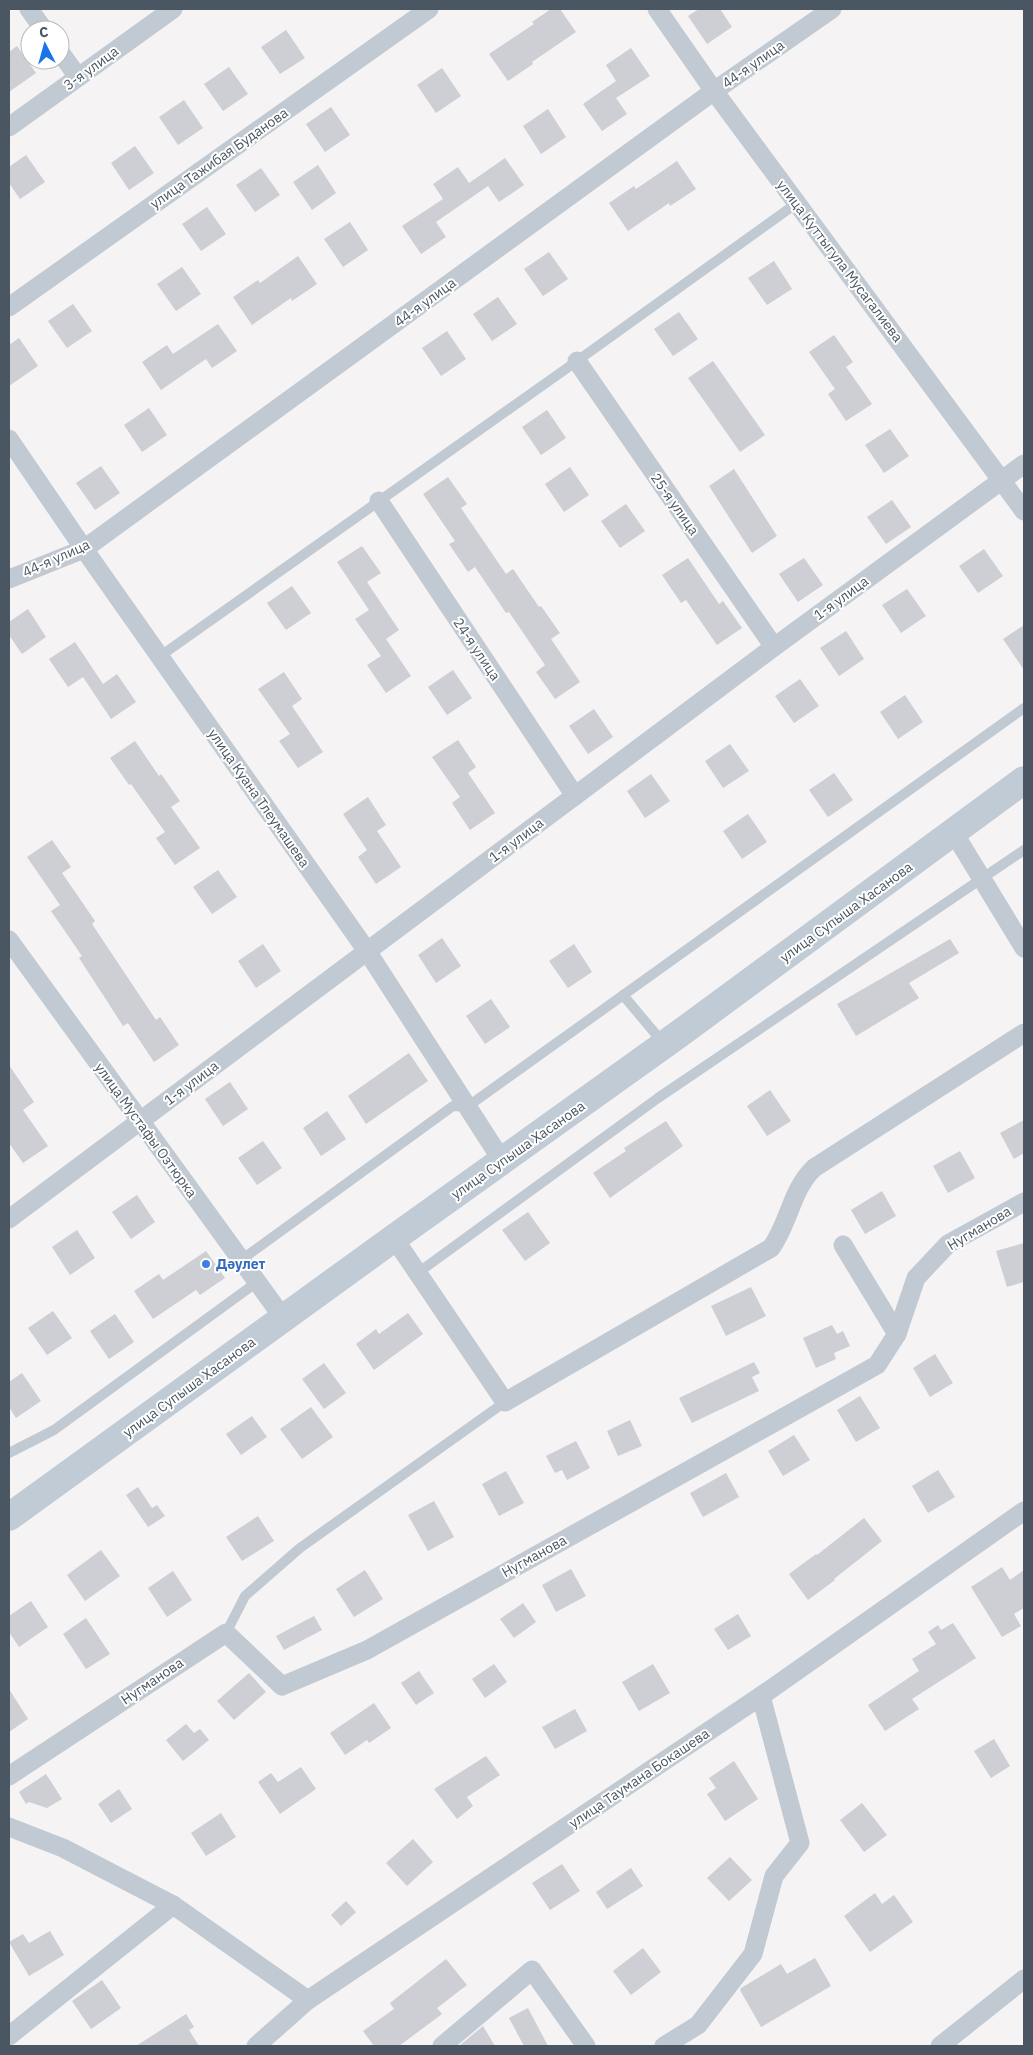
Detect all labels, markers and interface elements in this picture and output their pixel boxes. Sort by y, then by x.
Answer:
north arrow [20,20,70,70]
text: С [38,23,49,41]
street label: 44-я улица [718,36,788,92]
street label: 3-я улица [60,42,122,94]
street label: улица Тажибая Буданова [147,103,292,213]
street label: улица Куттыгула Мусагалиева [773,176,907,346]
street label: 44-я улица [391,273,460,330]
street label: 25-я улица [647,469,703,539]
street label: 44-я улица [19,535,93,581]
street label: 1-я улица [810,572,872,624]
street label: 24-я улица [449,614,505,684]
street label: улица Куана Тлеумашева [204,725,314,871]
street label: 1-я улица [485,813,547,866]
street label: улица Супыша Хасанова [776,858,916,966]
street label: 1-я улица [160,1056,222,1109]
street label: улица Мустафы Озтюрка [91,1059,201,1201]
street label: улица Супыша Хасанова [447,1097,589,1203]
street label: Нугманова [944,1202,1015,1254]
place label: Дәулет [216,1255,266,1273]
marker: Дәулет [200,1258,212,1270]
street label: улица Супыша Хасанова [119,1333,259,1441]
street label: Нугманова [498,1531,570,1581]
street label: Нугманова [117,1653,187,1708]
street label: улица Таумана Бокашева [565,1724,713,1832]

